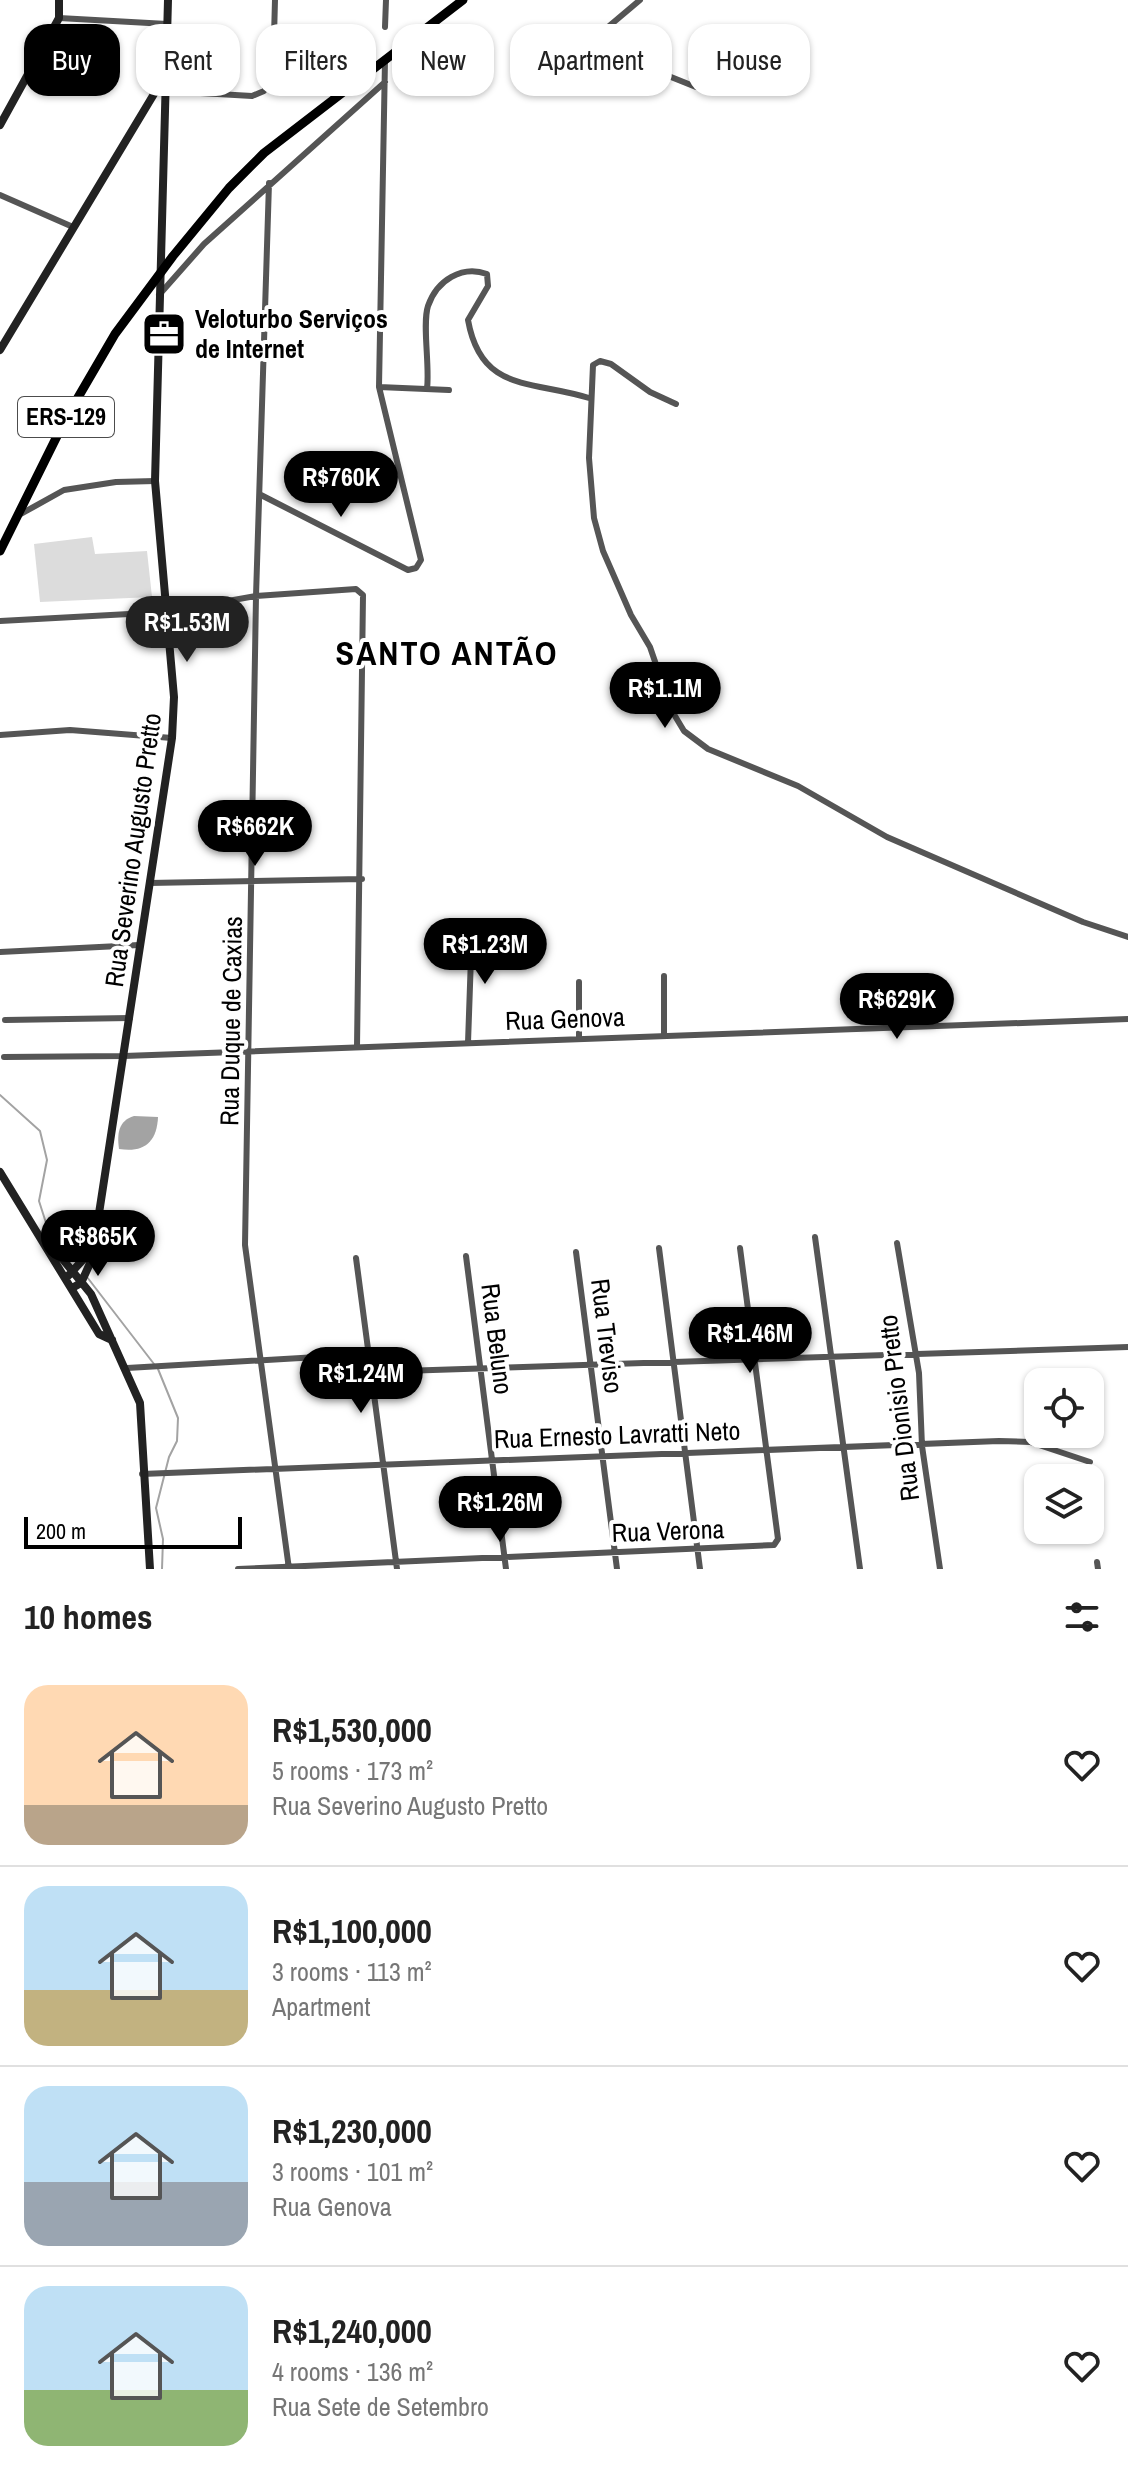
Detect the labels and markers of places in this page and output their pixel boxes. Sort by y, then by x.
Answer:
place label: Veloturbo Serviços de Internet [195,301,388,366]
office icon: Veloturbo Serviços de Internet [140,310,188,358]
pin: R$760K [276,451,406,519]
pin: R$1.53M [113,596,261,664]
pin: R$1.1M [600,662,730,730]
pin: R$662K [190,800,320,868]
pin: R$1.23M [411,918,559,986]
pin: R$629K [832,973,962,1041]
pin: R$865K [33,1210,163,1278]
pin: R$1.46M [676,1307,824,1375]
pin: R$1.24M [287,1347,435,1415]
pin: R$1.26M [426,1476,574,1544]

